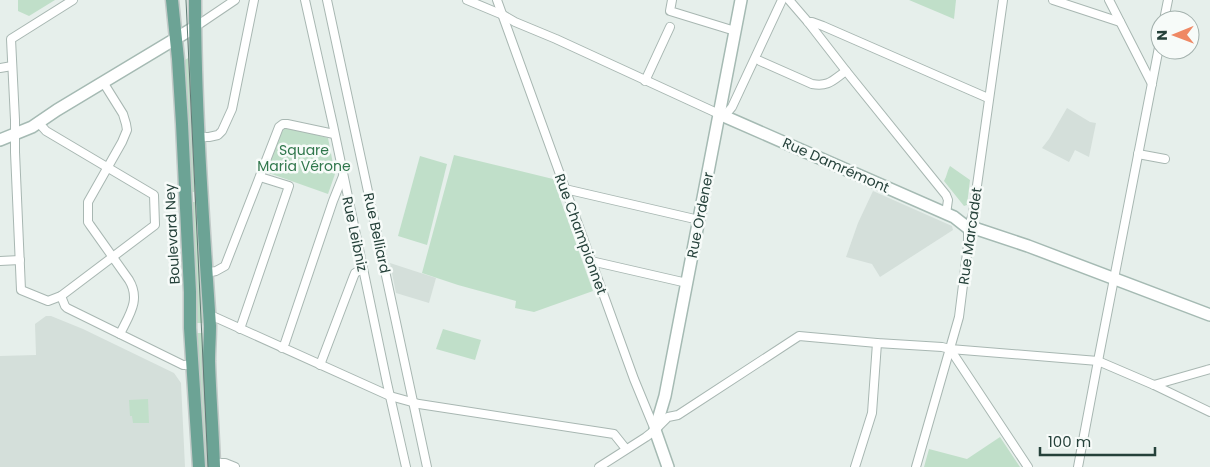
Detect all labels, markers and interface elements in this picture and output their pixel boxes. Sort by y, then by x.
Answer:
north arrow [1150,10,1200,60]
text: N [1152,30,1172,41]
street label: Rue Damrémont [779,132,893,198]
park label: Square Maria Vérone [257,140,351,176]
street label: Rue Ordener [682,170,718,260]
street label: Rue Championnet [550,171,612,297]
street label: Boulevard Ney [159,183,185,285]
street label: Rue Marcadet [953,186,987,286]
street label: Rue Belliard [359,191,395,275]
street label: Rue Leibniz [337,195,373,273]
scale bar [1040,424,1155,456]
text: 100 m [1048,431,1091,452]

